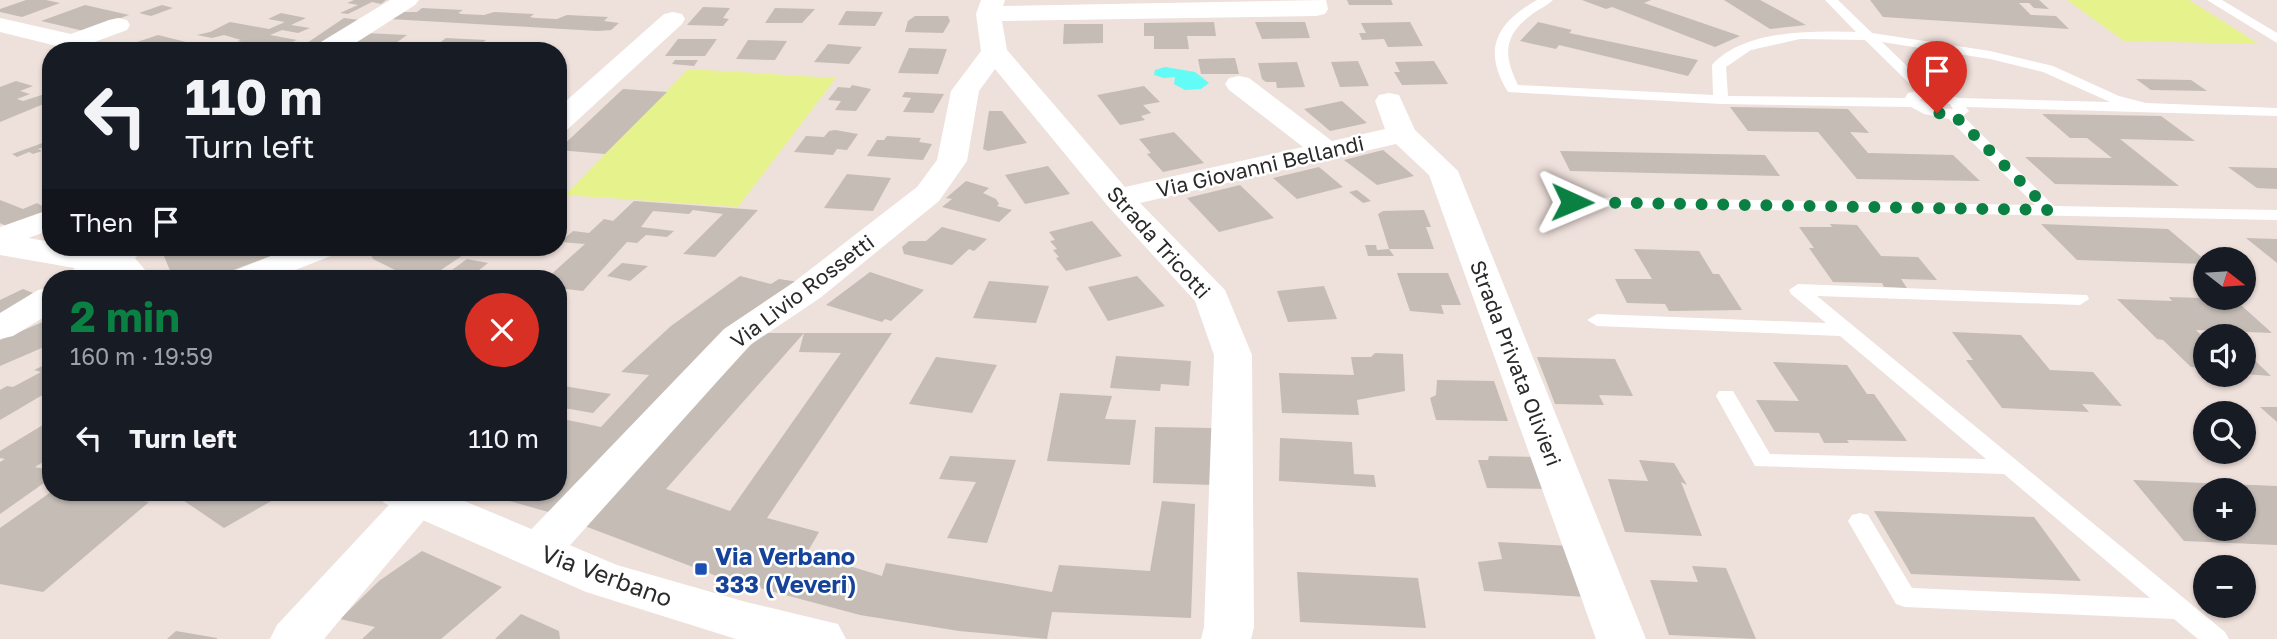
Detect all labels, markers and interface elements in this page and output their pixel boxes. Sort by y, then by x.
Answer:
pin [1907,41,1967,113]
icon: arrive [1918,52,1956,90]
text: 110 m [185,67,322,126]
icon: left [70,70,161,161]
text: Turn left [185,127,314,165]
street label: Via Giovanni Bellandi [1154,129,1366,203]
position arrow [1535,165,1609,239]
street label: Strada Tricotti [1102,180,1216,304]
icon: arrive [147,203,185,241]
text: Then [70,207,133,238]
street label: Via Livio Rossetti [725,229,879,353]
north arrow [2193,247,2256,310]
map controls [2193,247,2256,618]
street label: Strada Privata Olivieri [1465,256,1567,470]
text: 2 min [70,291,180,341]
button: close [465,293,539,367]
button: sound [2193,324,2256,387]
text: 160 m · 19:59 [70,342,213,370]
button: search [2193,401,2256,464]
icon: left [70,419,108,457]
text: Turn left [129,423,237,454]
text: 110 m [468,423,539,454]
button: + [2193,478,2256,541]
street label: Via Verbano [537,538,677,612]
place label: Via Verbano 333 (Veveri) [715,541,856,598]
button: − [2193,555,2256,618]
marker: Via Verbano 333 (Veveri) [693,561,709,577]

